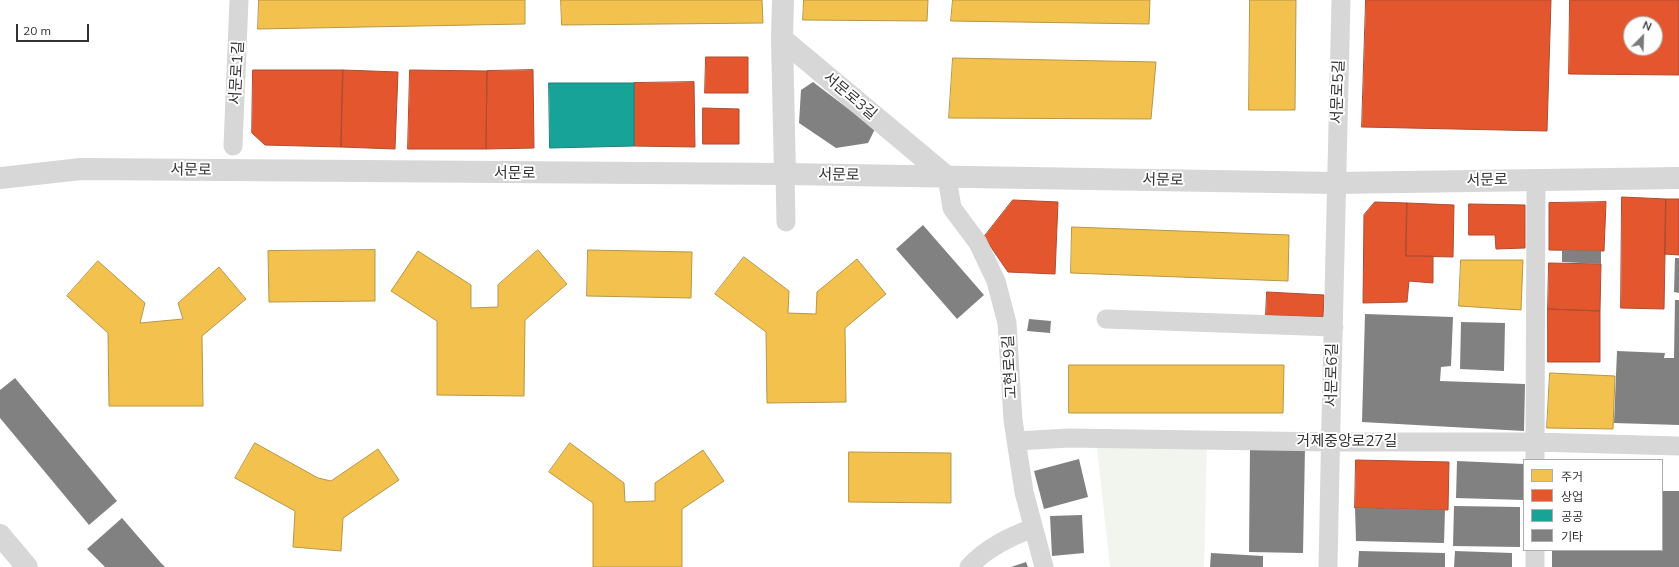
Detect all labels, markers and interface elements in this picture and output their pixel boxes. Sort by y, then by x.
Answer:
scale bar [18,16,91,42]
north arrow [1623,16,1663,56]
text: N [1641,18,1654,34]
text: 20 m [23,23,51,38]
street label: 서문로1길 [226,40,248,106]
street label: 서문로5길 [1328,60,1348,124]
street label: 서문로3길 [820,68,880,124]
street label: 서문로 [170,161,212,179]
street label: 서문로 [494,164,536,182]
street label: 서문로 [818,166,860,184]
street label: 서문로 [1142,171,1184,189]
street label: 서문로 [1466,171,1508,189]
street label: 고현로9길 [999,334,1021,400]
street label: 서문로6길 [1322,343,1342,407]
street label: 거제중앙로27길 [1297,432,1397,450]
legend [1523,459,1663,551]
text: 주거 [1561,469,1583,484]
text: 상업 [1561,489,1583,504]
text: 공공 [1561,509,1583,524]
text: 기타 [1561,529,1583,544]

